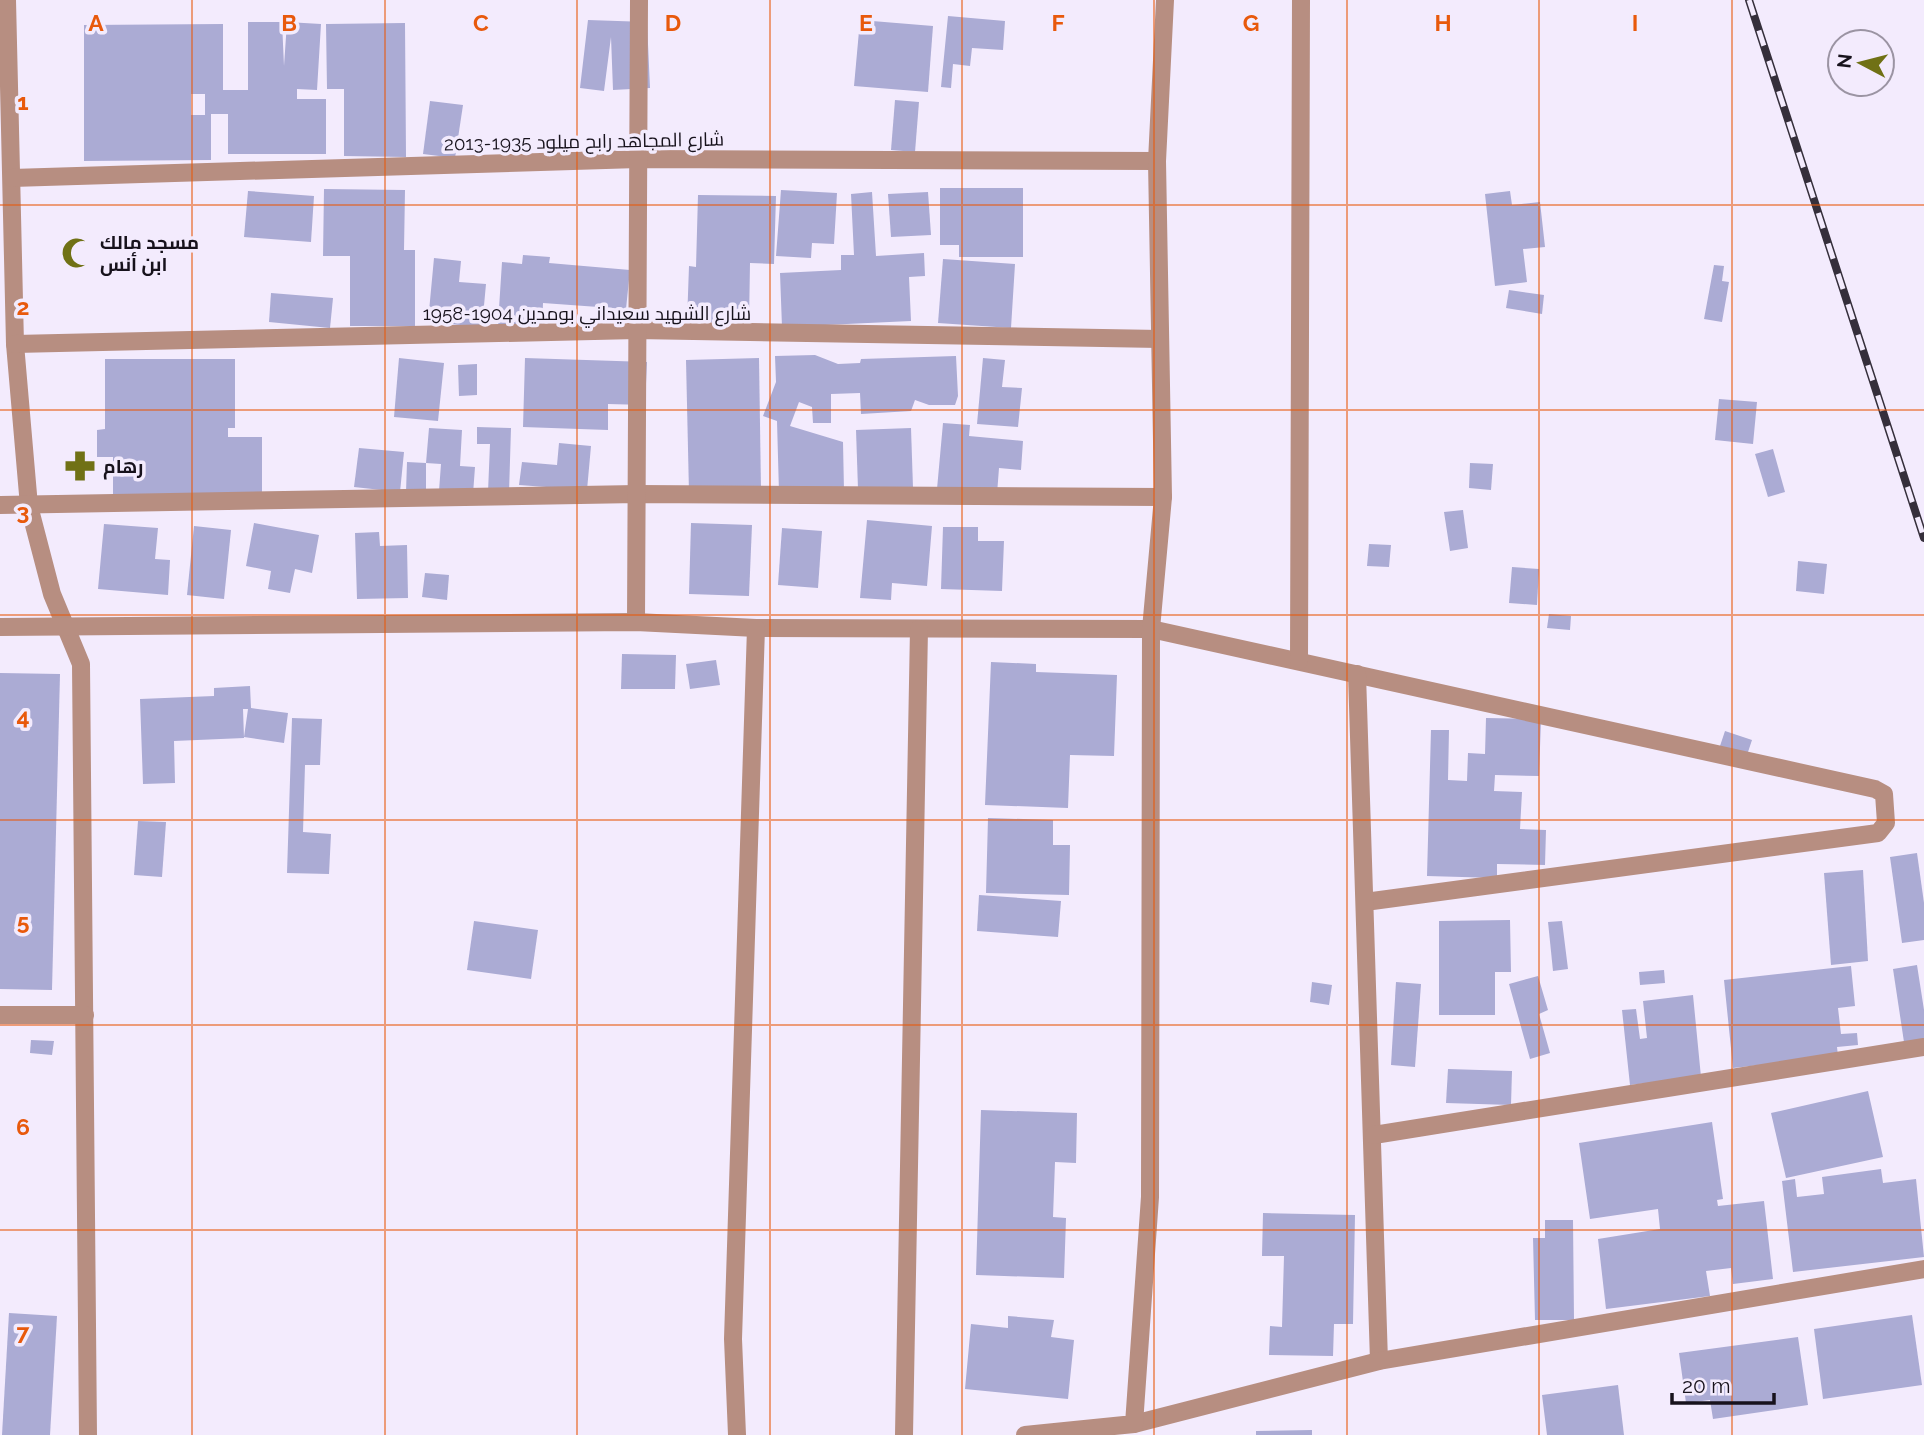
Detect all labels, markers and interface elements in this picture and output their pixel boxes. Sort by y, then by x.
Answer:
text: A [88,9,104,36]
text: B [281,9,297,36]
text: C [473,9,489,36]
text: D [665,9,681,36]
text: E [859,9,873,36]
text: F [1051,9,1065,36]
text: G [1243,9,1259,36]
text: H [1434,9,1452,36]
text: I [1632,9,1638,36]
north arrow [1826,28,1896,98]
text: N [1832,52,1856,69]
text: 1 [17,88,29,115]
street label: شارع المجاهد رابح ميلود 1935-2013 [444,128,724,157]
place label: مسجد مالك ابن أنس [100,231,199,276]
mosque icon: مسجد مالك ابن أنس [60,236,94,270]
text: 2 [17,293,29,320]
street label: شارع الشهيد سعيداني بومدين 1904-1958 [423,302,751,328]
pharmacy icon: رهام [63,449,97,483]
place label: رهام [103,455,143,480]
text: 3 [17,498,29,525]
text: 4 [16,703,30,730]
text: 5 [17,908,30,935]
text: 6 [16,1113,30,1140]
text: 7 [17,1318,30,1345]
scale bar [1672,1362,1773,1406]
text: 20 m [1682,1373,1730,1398]

